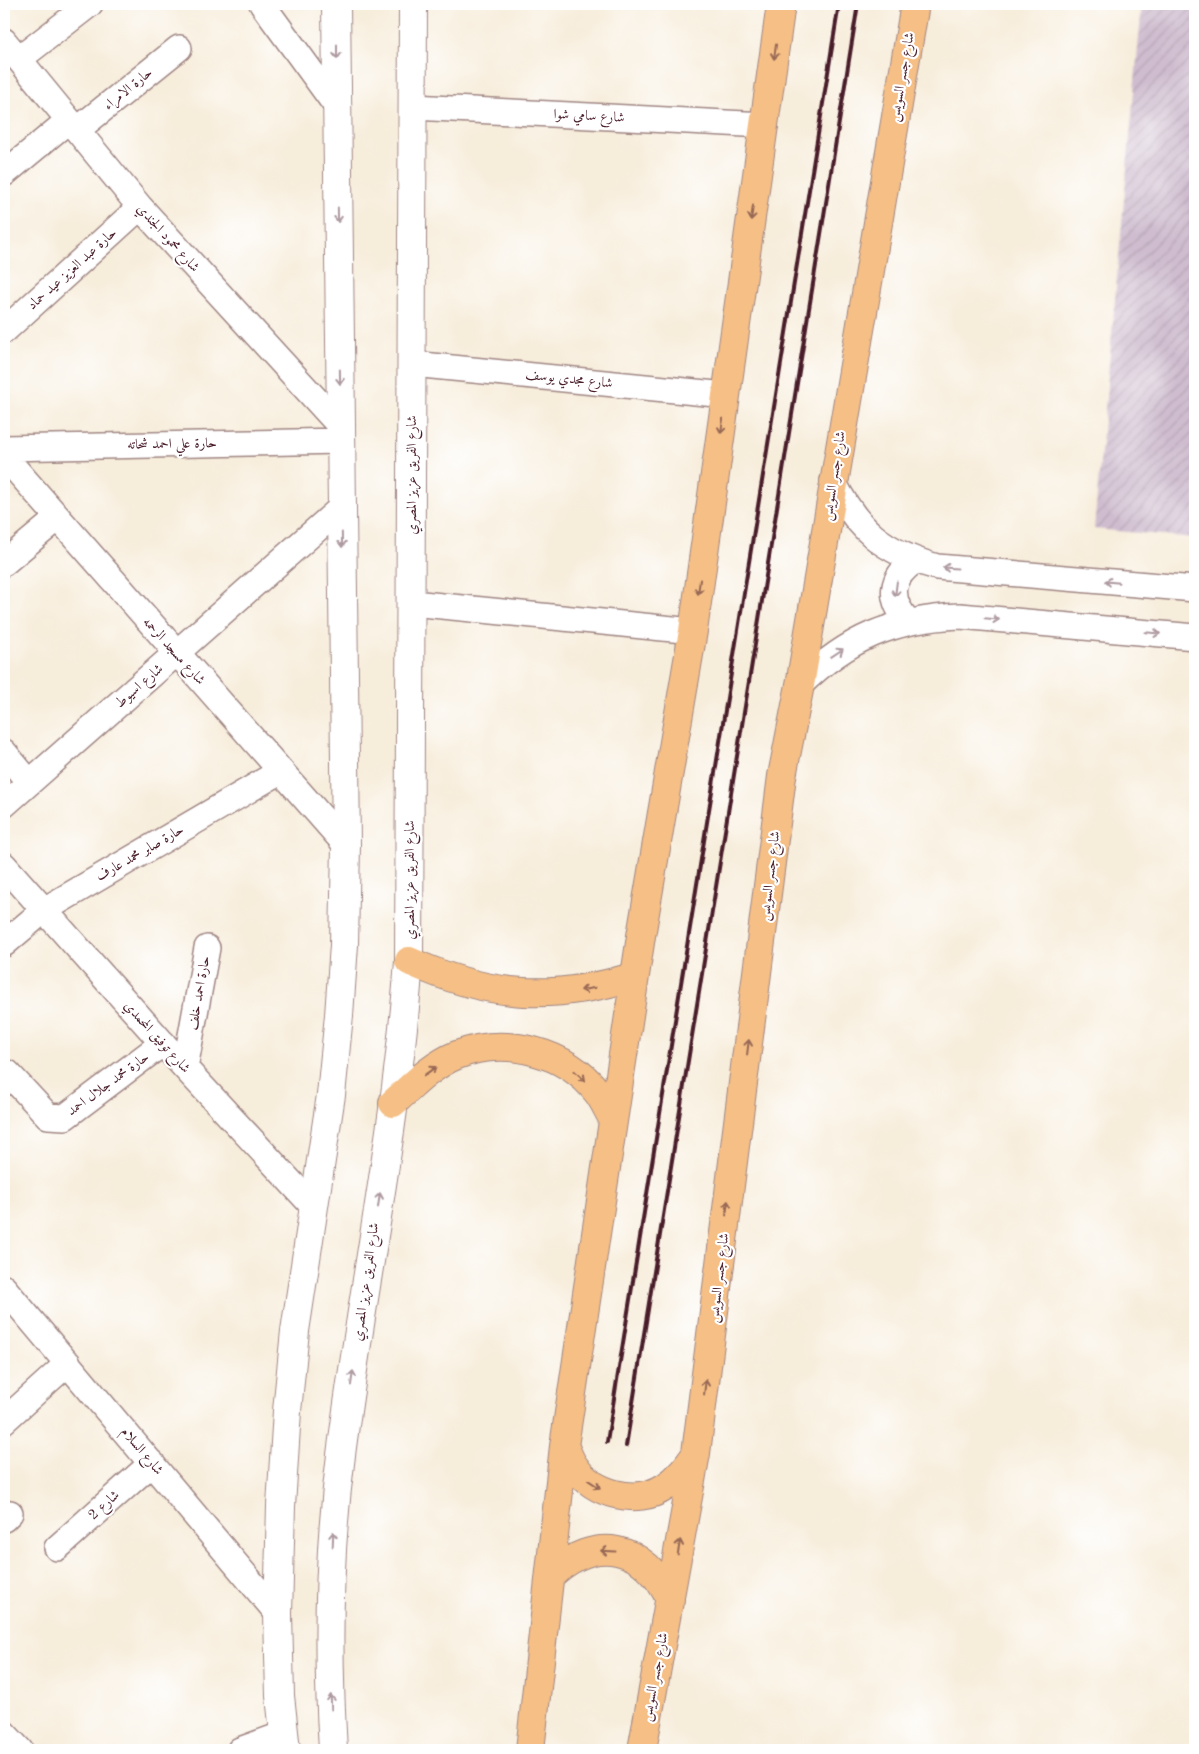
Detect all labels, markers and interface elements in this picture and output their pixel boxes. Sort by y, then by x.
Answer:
street label: شارع جسر السويس [887,31,921,123]
one-way arrow [332,44,342,60]
one-way arrow [769,44,779,60]
street label: حارة الامراء [101,65,156,114]
street label: شارع سامي شوا [553,107,625,129]
street label: شارع محمود الجندي [131,201,202,277]
one-way arrow [747,205,757,221]
one-way arrow [333,206,343,223]
street label: حارة عبد العزيز عيد حماد [25,226,120,313]
street label: شارع مجدي يوسف [524,367,613,395]
one-way arrow [335,369,345,385]
street label: شارع الفريق عزيز المصري [405,415,423,535]
one-way arrow [716,417,726,433]
street label: شارع جسر السويس [820,430,852,522]
street label: حارة علي احمد شحاته [127,436,217,457]
one-way arrow [338,532,347,548]
one-way arrow [942,563,958,572]
one-way arrow [1104,577,1120,587]
one-way arrow [694,578,704,594]
one-way arrow [891,581,901,597]
street label: شارع مسجد الرحمه [137,614,209,690]
one-way arrow [983,614,999,623]
one-way arrow [1145,628,1161,638]
one-way arrow [830,648,844,658]
street label: شارع اسيوط [112,661,168,714]
street label: شارع الفريق عزيز المصري [403,820,421,940]
street label: حارة صابر محمد عارف [94,822,187,885]
street label: شارع جسر السويس [758,830,786,922]
street label: حارة احمد خلف [186,955,213,1032]
one-way arrow [580,984,596,994]
street label: شارع توفيق المحمدي [118,998,193,1078]
one-way arrow [743,1040,753,1056]
street label: حارة محمد جلال احمد [64,1050,152,1119]
one-way arrow [423,1066,437,1076]
one-way arrow [573,1070,586,1082]
one-way arrow [374,1192,384,1208]
one-way arrow [722,1201,732,1217]
street label: شارع الفريق عزيز المصري [351,1222,385,1343]
street label: شارع جسر السويس [707,1232,735,1324]
one-way arrow [348,1370,358,1386]
one-way arrow [700,1379,710,1395]
street label: شارع السلام [114,1424,166,1481]
one-way arrow [586,1479,600,1489]
street label: شارع 2 [86,1488,125,1525]
one-way arrow [329,1531,338,1547]
one-way arrow [675,1540,685,1556]
one-way arrow [601,1547,617,1556]
street label: شارع جسر السويس [640,1631,674,1723]
one-way arrow [326,1694,336,1710]

